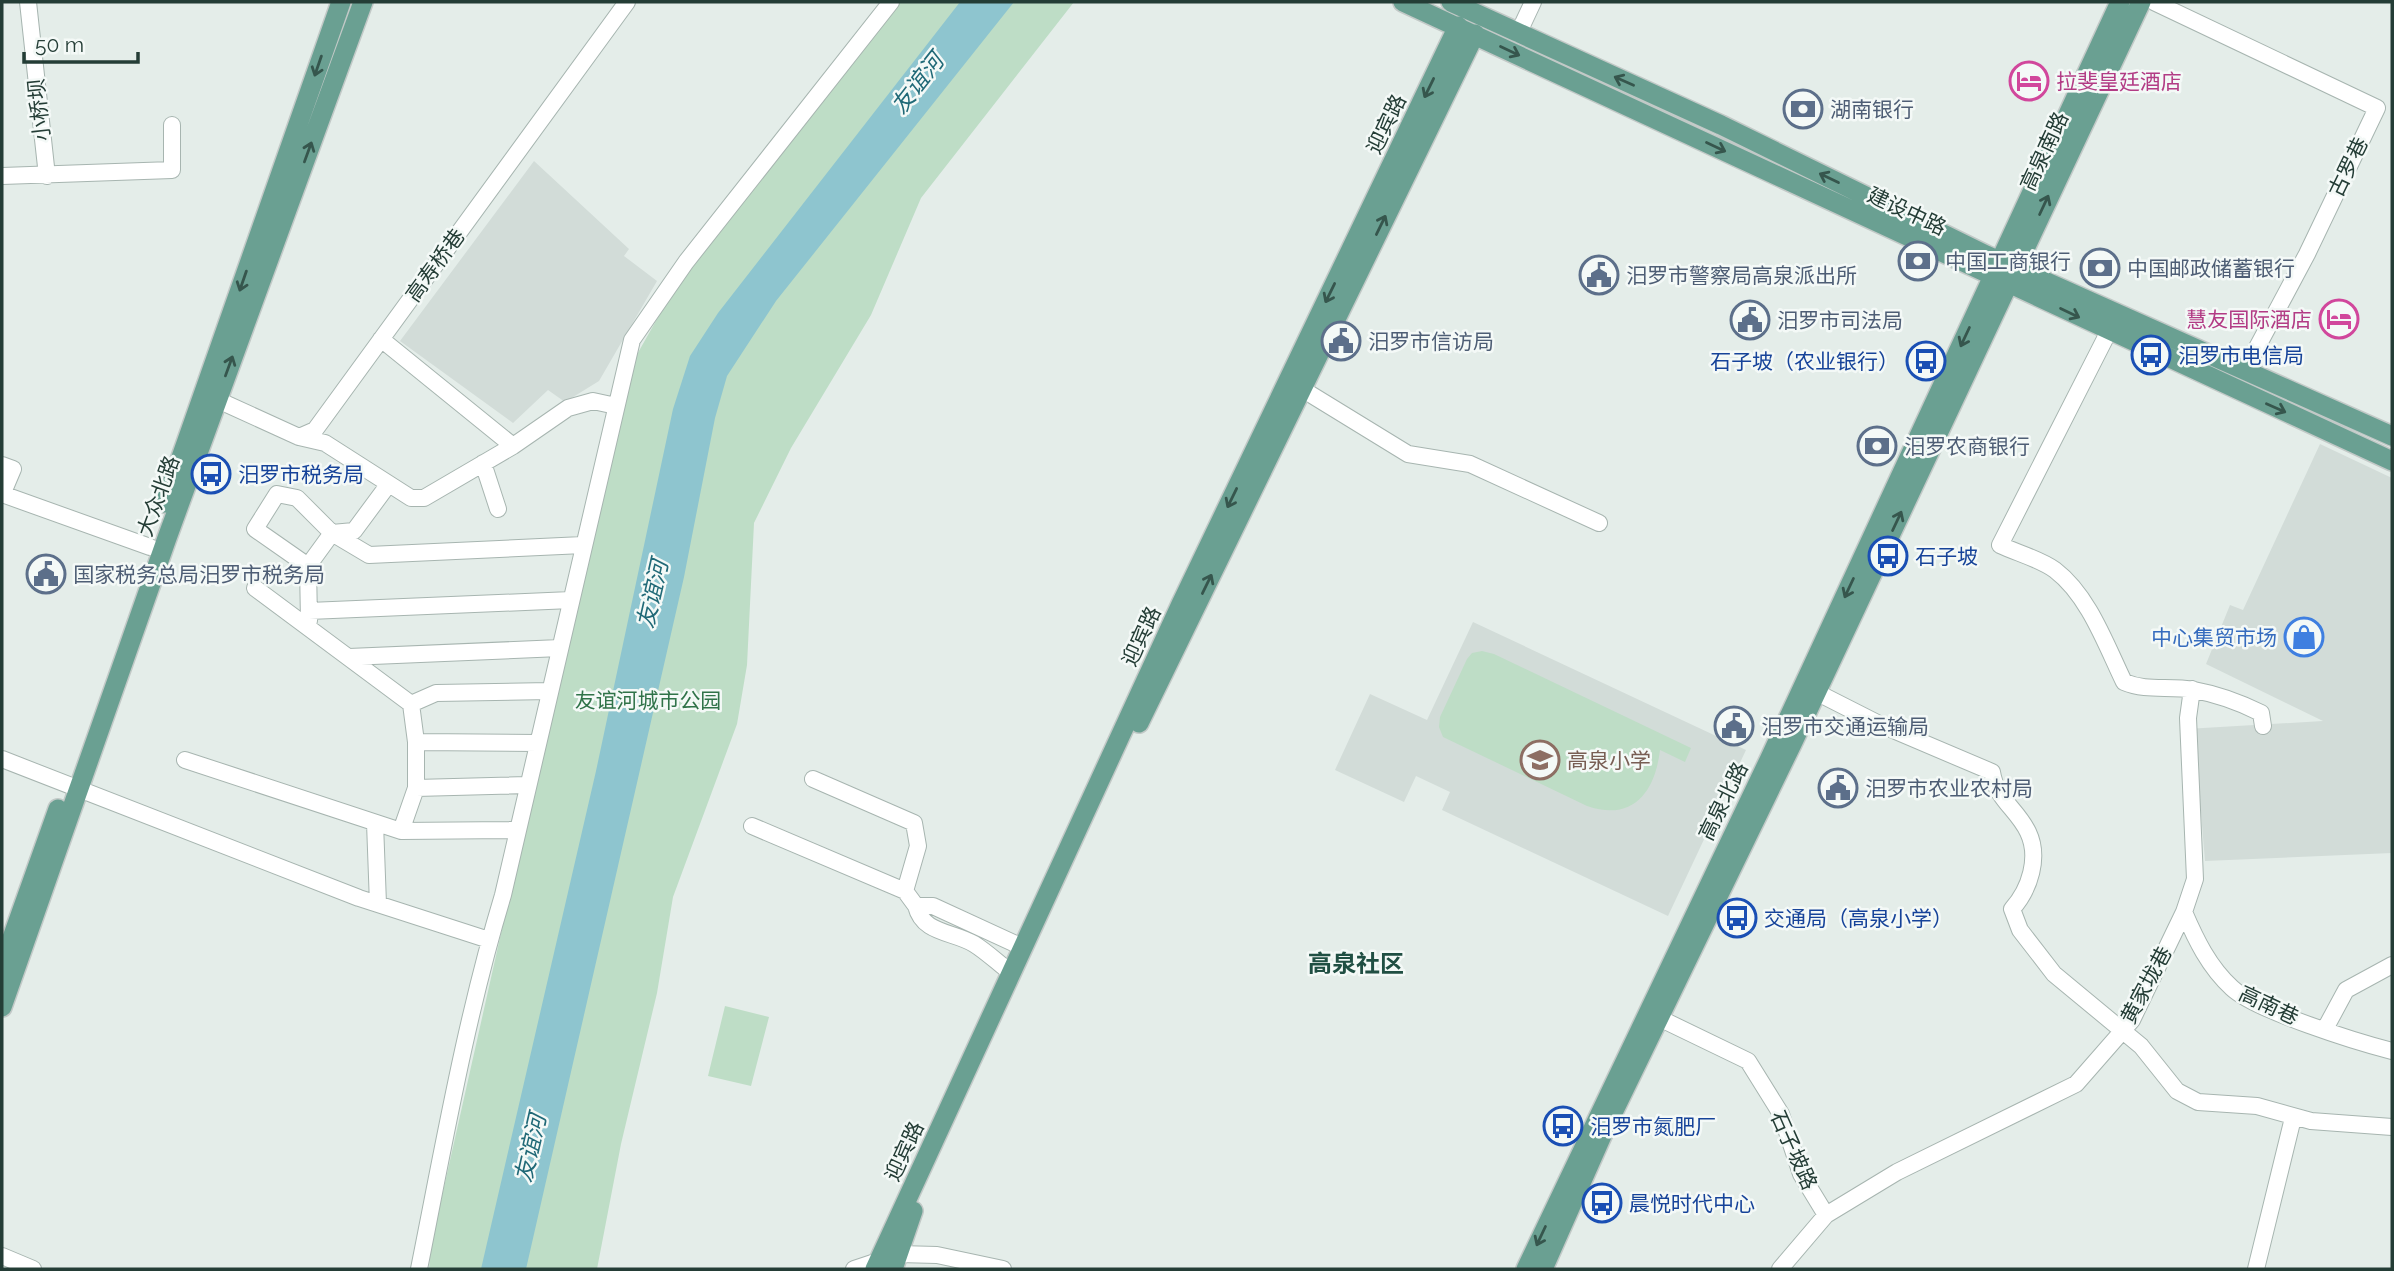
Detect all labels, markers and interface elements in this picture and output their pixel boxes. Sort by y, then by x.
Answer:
scale bar [24,21,138,65]
text: 50 m [35,32,84,57]
water label: 友谊河 [885,44,951,118]
one-way arrow [1498,45,1520,58]
one-way arrow [311,55,323,77]
hotel icon: 拉斐皇廷酒店 [2008,60,2050,102]
place label: 拉斐皇廷酒店 [2056,69,2182,94]
one-way arrow [1613,74,1635,87]
street label: 小桥坝 [23,77,55,143]
one-way arrow [1421,77,1435,98]
bank icon: 湖南银行 [1782,88,1824,130]
street label: 迎宾路 [1361,90,1411,158]
place label: 湖南银行 [1830,97,1914,122]
street label: 高泉南路 [2015,108,2073,194]
street label: 古罗巷 [2323,133,2373,201]
one-way arrow [1705,141,1726,154]
one-way arrow [302,142,315,164]
one-way arrow [1819,170,1840,184]
street label: 建设中路 [1864,182,1950,240]
one-way arrow [2038,195,2051,217]
one-way arrow [1375,215,1389,236]
street label: 高寿桥巷 [400,224,470,306]
bank icon: 中国工商银行 [1897,240,1939,282]
bank icon: 中国邮政储蓄银行 [2079,247,2121,289]
place label: 中国工商银行 [1945,249,2071,274]
public building icon: 汨罗市警察局高泉派出所 [1578,254,1620,296]
place label: 中国邮政储蓄银行 [2127,256,2295,281]
place label: 汨罗市警察局高泉派出所 [1626,263,1857,288]
one-way arrow [236,269,248,291]
one-way arrow [1323,282,1336,303]
hotel icon: 慧友国际酒店 [2318,298,2360,340]
public building icon: 汨罗市司法局 [1729,299,1771,341]
one-way arrow [2059,306,2080,320]
place label: 慧友国际酒店 [2186,307,2312,332]
place label: 汨罗市司法局 [1777,308,1903,333]
public building icon: 汨罗市信访局 [1320,320,1362,362]
one-way arrow [1958,326,1971,347]
place label: 汨罗市信访局 [1368,329,1494,354]
bus stop icon: 汨罗市电信局 [2130,334,2172,376]
bus stop icon: 石子坡（农业银行） [1905,340,1947,382]
place label: 汨罗市电信局 [2178,343,2304,368]
place label: 石子坡（农业银行） [1710,349,1899,374]
one-way arrow [224,355,237,377]
one-way arrow [2265,402,2286,415]
bank icon: 汨罗农商银行 [1856,425,1898,467]
place label: 汨罗农商银行 [1904,434,2030,459]
street label: 大众北路 [132,452,184,540]
bus stop icon: 汨罗市税务局 [190,453,232,495]
place label: 汨罗市税务局 [238,462,364,487]
one-way arrow [1224,487,1238,508]
one-way arrow [1890,511,1904,532]
bus stop icon: 石子坡 [1867,535,1909,577]
place label: 石子坡 [1915,544,1978,569]
public building icon: 国家税务总局汨罗市税务局 [25,553,67,595]
water label: 友谊河 [631,553,674,631]
place label: 国家税务总局汨罗市税务局 [73,562,325,587]
one-way arrow [1200,574,1214,595]
one-way arrow [1841,577,1855,598]
street label: 迎宾路 [1116,602,1166,670]
shop icon: 中心集贸市场 [2283,616,2325,658]
place label: 中心集贸市场 [2151,625,2277,650]
park label: 友谊河城市公园 [575,688,722,713]
public building icon: 汨罗市交通运输局 [1713,705,1755,747]
place label: 汨罗市交通运输局 [1761,714,1929,739]
school or university icon: 高泉小学 [1519,739,1561,781]
place label: 高泉小学 [1567,748,1651,773]
street label: 高泉北路 [1693,758,1753,844]
public building icon: 汨罗市农业农村局 [1817,767,1859,809]
place label: 汨罗市农业农村局 [1865,776,2033,801]
bus stop icon: 交通局（高泉小学） [1716,897,1758,939]
place label: 交通局（高泉小学） [1764,906,1953,931]
street label: 黄家垅巷 [2115,942,2177,1028]
district label: 高泉社区 [1308,949,1404,978]
street label: 高南巷 [2235,980,2303,1030]
bus stop icon: 汨罗市氮肥厂 [1542,1105,1584,1147]
water label: 友谊河 [509,1107,552,1185]
street label: 石子坡路 [1765,1107,1823,1193]
place label: 汨罗市氮肥厂 [1590,1114,1716,1139]
street label: 迎宾路 [879,1117,929,1185]
bus stop icon: 晨悦时代中心 [1581,1182,1623,1224]
place label: 晨悦时代中心 [1629,1191,1755,1216]
one-way arrow [1534,1225,1547,1246]

